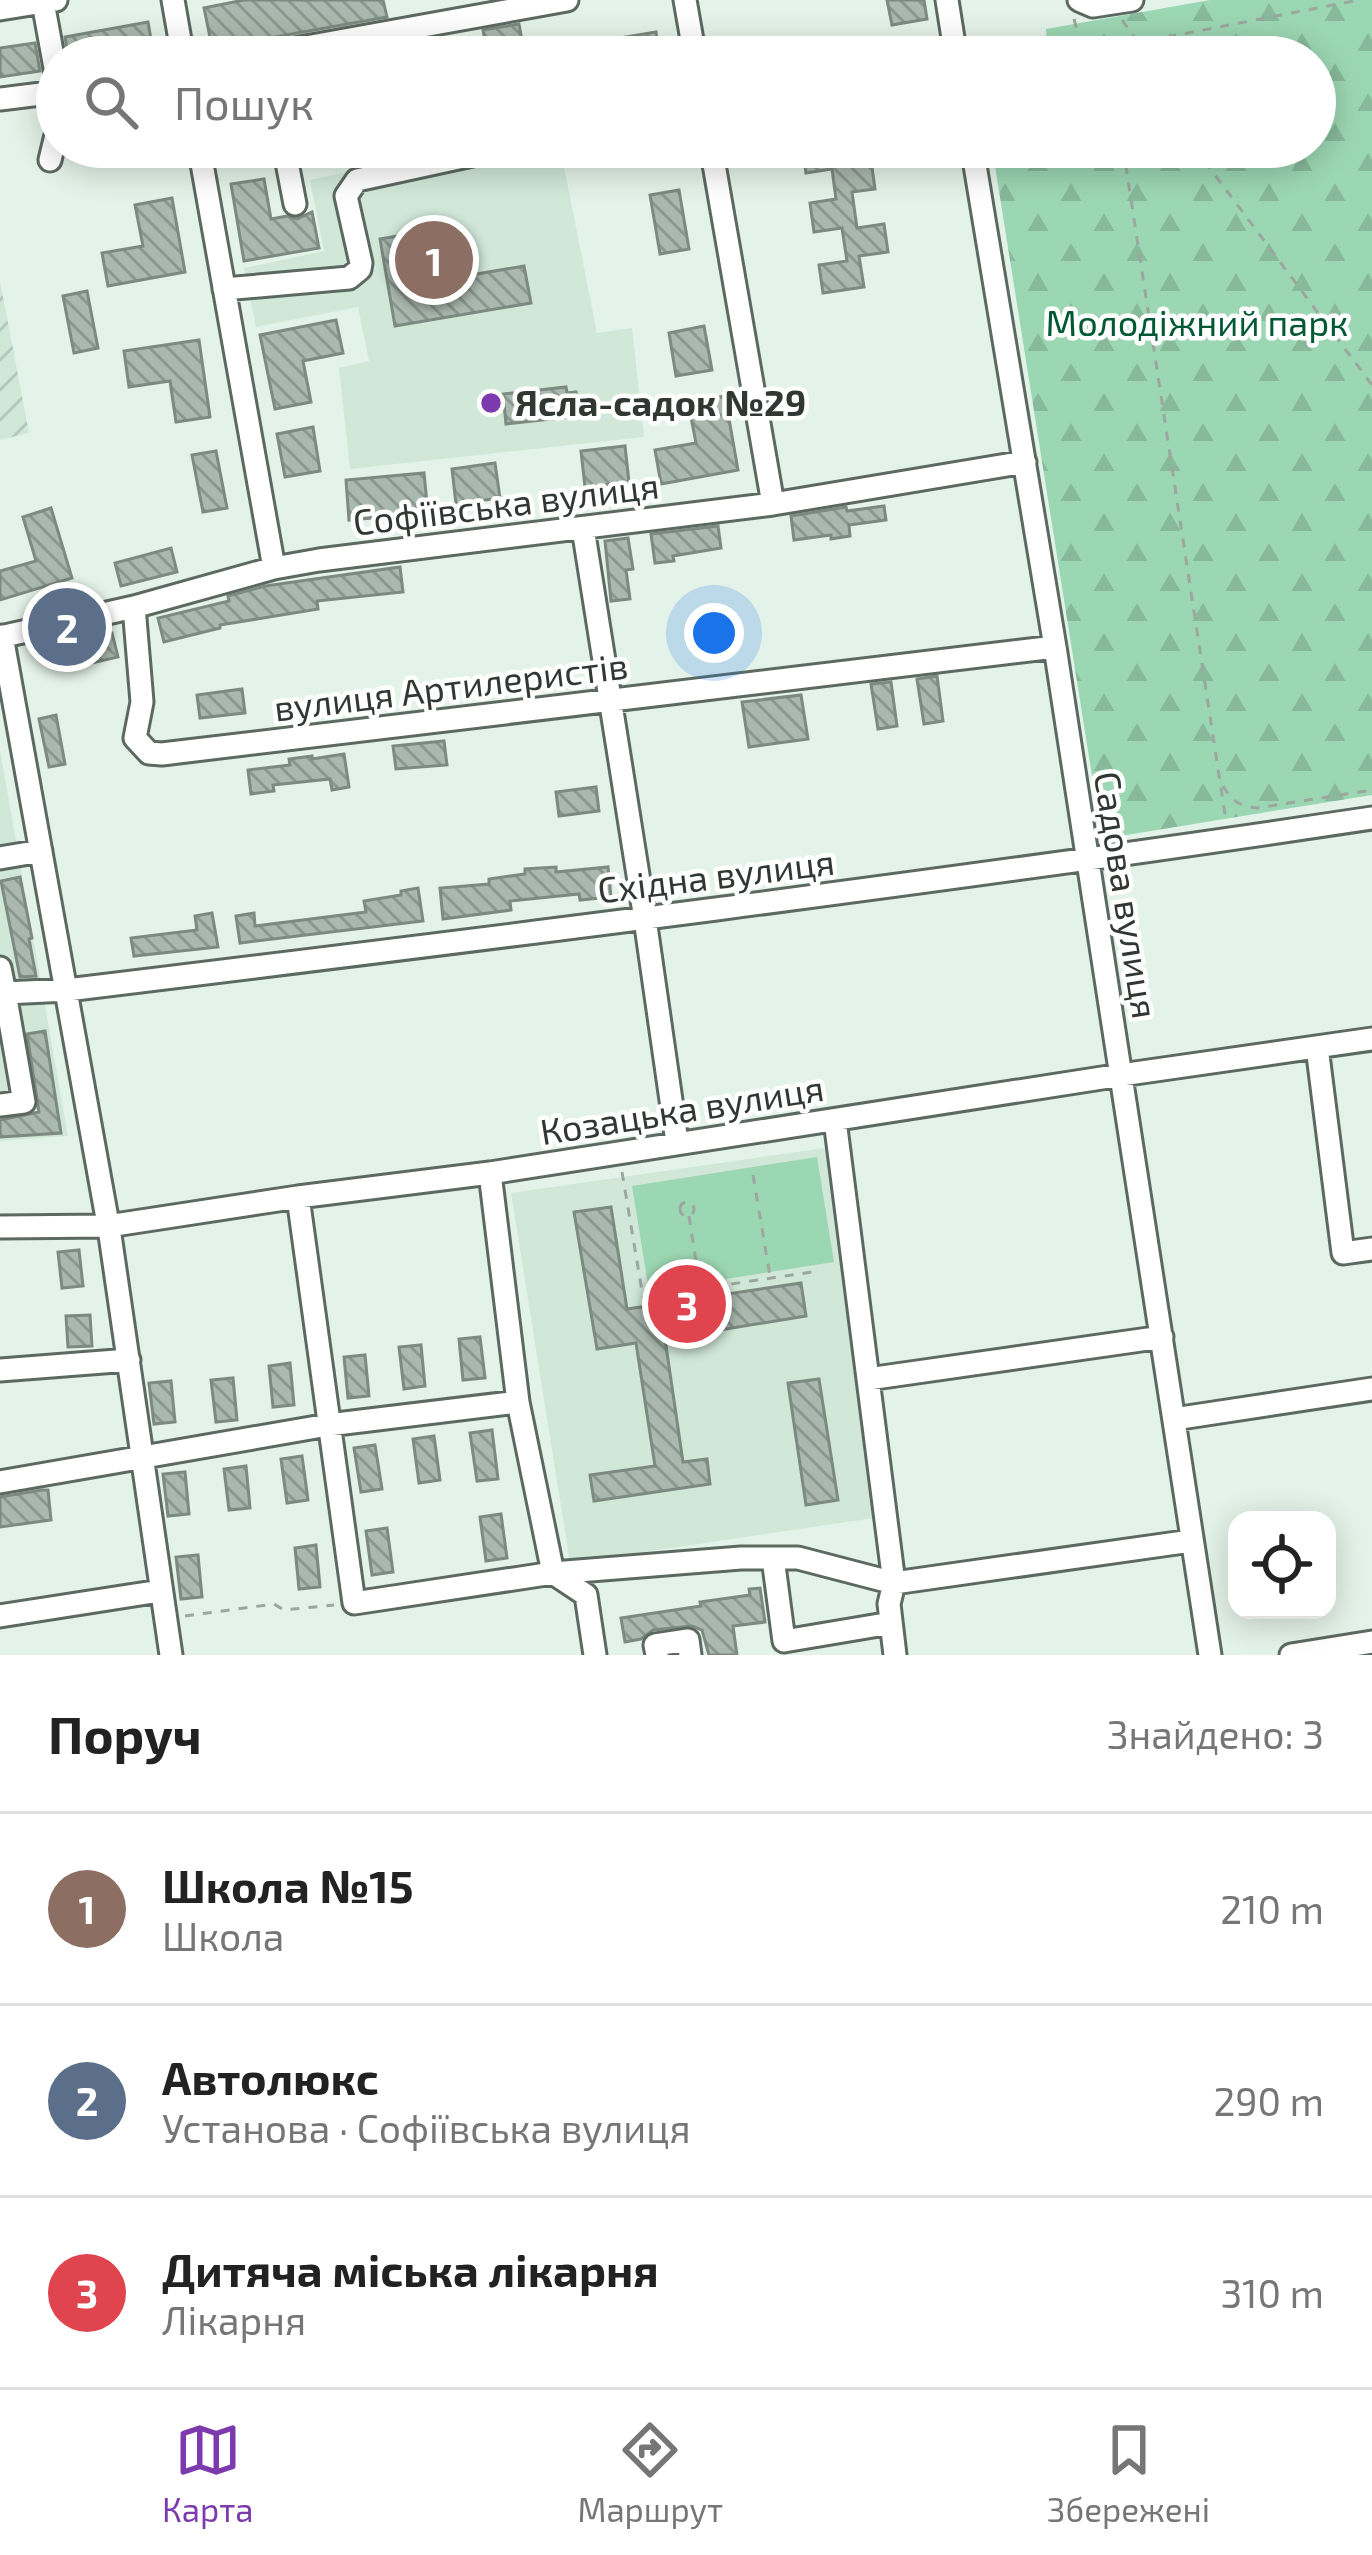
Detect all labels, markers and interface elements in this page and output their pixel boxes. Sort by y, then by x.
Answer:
search box [36,36,1336,168]
icon: search [78,69,144,135]
text: Пошук [174,75,314,129]
pin: 1 [395,215,473,305]
park label: Молодіжний парк [1046,300,1348,343]
place label: Ясла-садок №29 [515,380,806,423]
marker: Ясла-садок №29 [478,390,504,416]
street label: Софіївська вулиця [350,462,661,544]
pin: 2 [28,582,106,672]
your location [684,603,744,663]
street label: вулиця Артилеристів [271,642,630,730]
street label: Садова вулиця [1086,768,1168,1022]
street label: Східна вулиця [595,839,837,911]
street label: Козацька вулиця [537,1065,827,1153]
pin: 3 [648,1259,726,1349]
map controls [1228,1511,1336,1619]
button: locate [1228,1511,1336,1619]
text: Поруч [48,1703,202,1764]
text: Знайдено: 3 [1107,1710,1324,1757]
text: Школа №15 [162,1858,414,1912]
text: 1 [79,1885,95,1932]
text: 210 m [1220,1885,1324,1932]
text: Школа [162,1912,284,1959]
text: Автолюкс [162,2050,379,2104]
text: 2 [76,2077,98,2124]
text: 290 m [1213,2077,1324,2124]
text: Установа · Софіївська вулиця [162,2104,691,2151]
text: Дитяча міська лікарня [162,2242,659,2296]
text: 3 [76,2269,98,2316]
text: 310 m [1220,2269,1324,2316]
text: Лікарня [162,2296,306,2343]
tab: Карта [162,2417,254,2529]
tab: Маршрут [577,2417,723,2529]
tab: Збережені [1047,2417,1210,2529]

